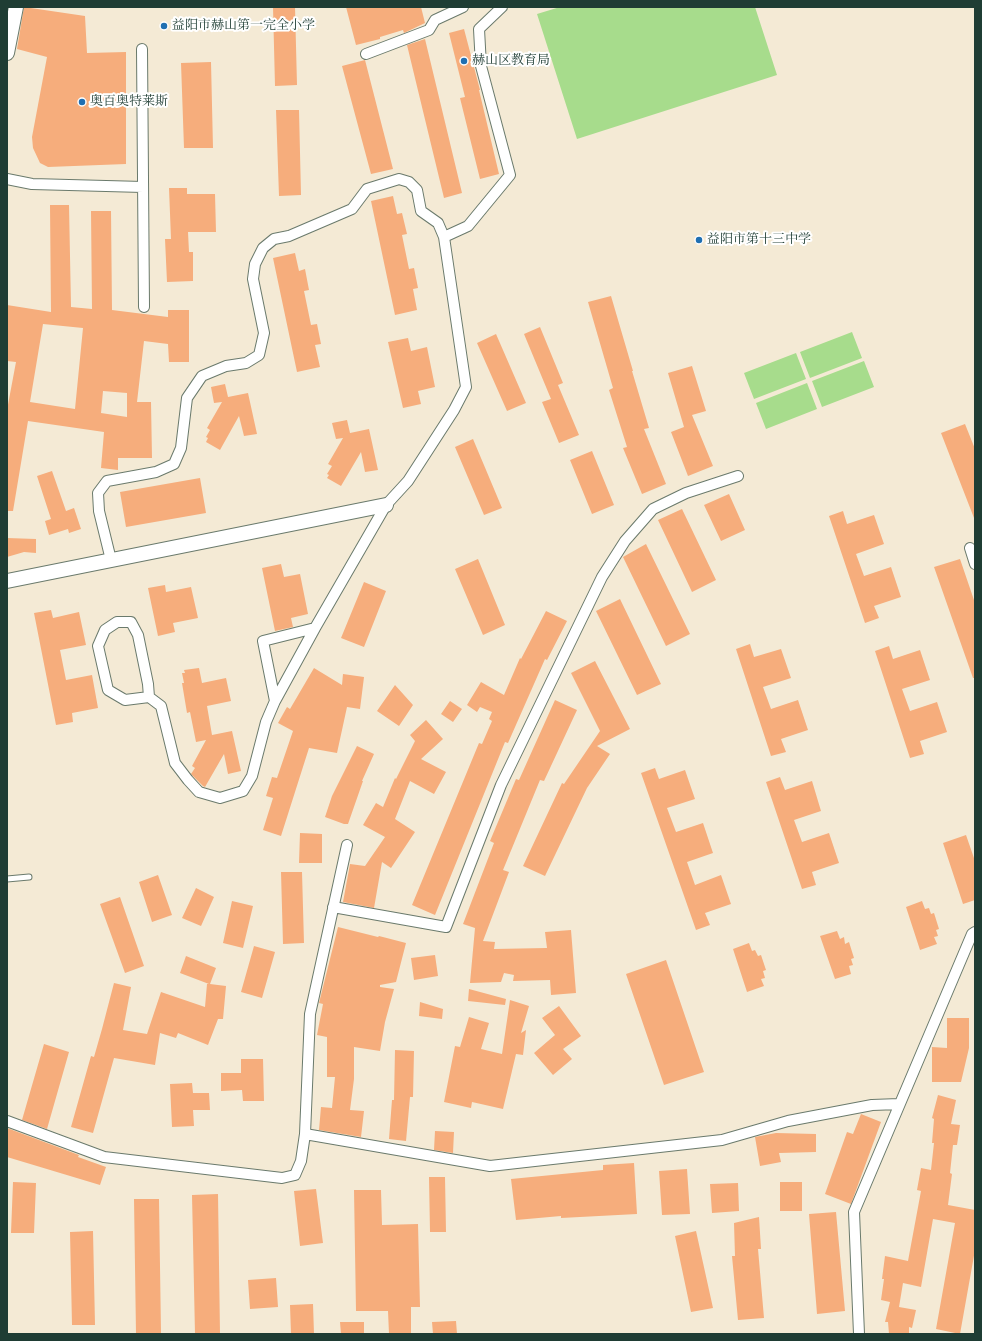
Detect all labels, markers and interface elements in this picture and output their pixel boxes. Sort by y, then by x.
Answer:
place label: 益阳市赫山第一完全小学 [172,18,315,34]
marker: 益阳市赫山第一完全小学 [159,21,169,31]
place label: 赫山区教育局 [472,53,550,69]
marker: 赫山区教育局 [459,56,469,66]
place label: 奥百奥特莱斯 [90,94,168,110]
marker: 奥百奥特莱斯 [77,97,87,107]
place label: 益阳市第十三中学 [707,232,811,248]
marker: 益阳市第十三中学 [694,235,704,245]

